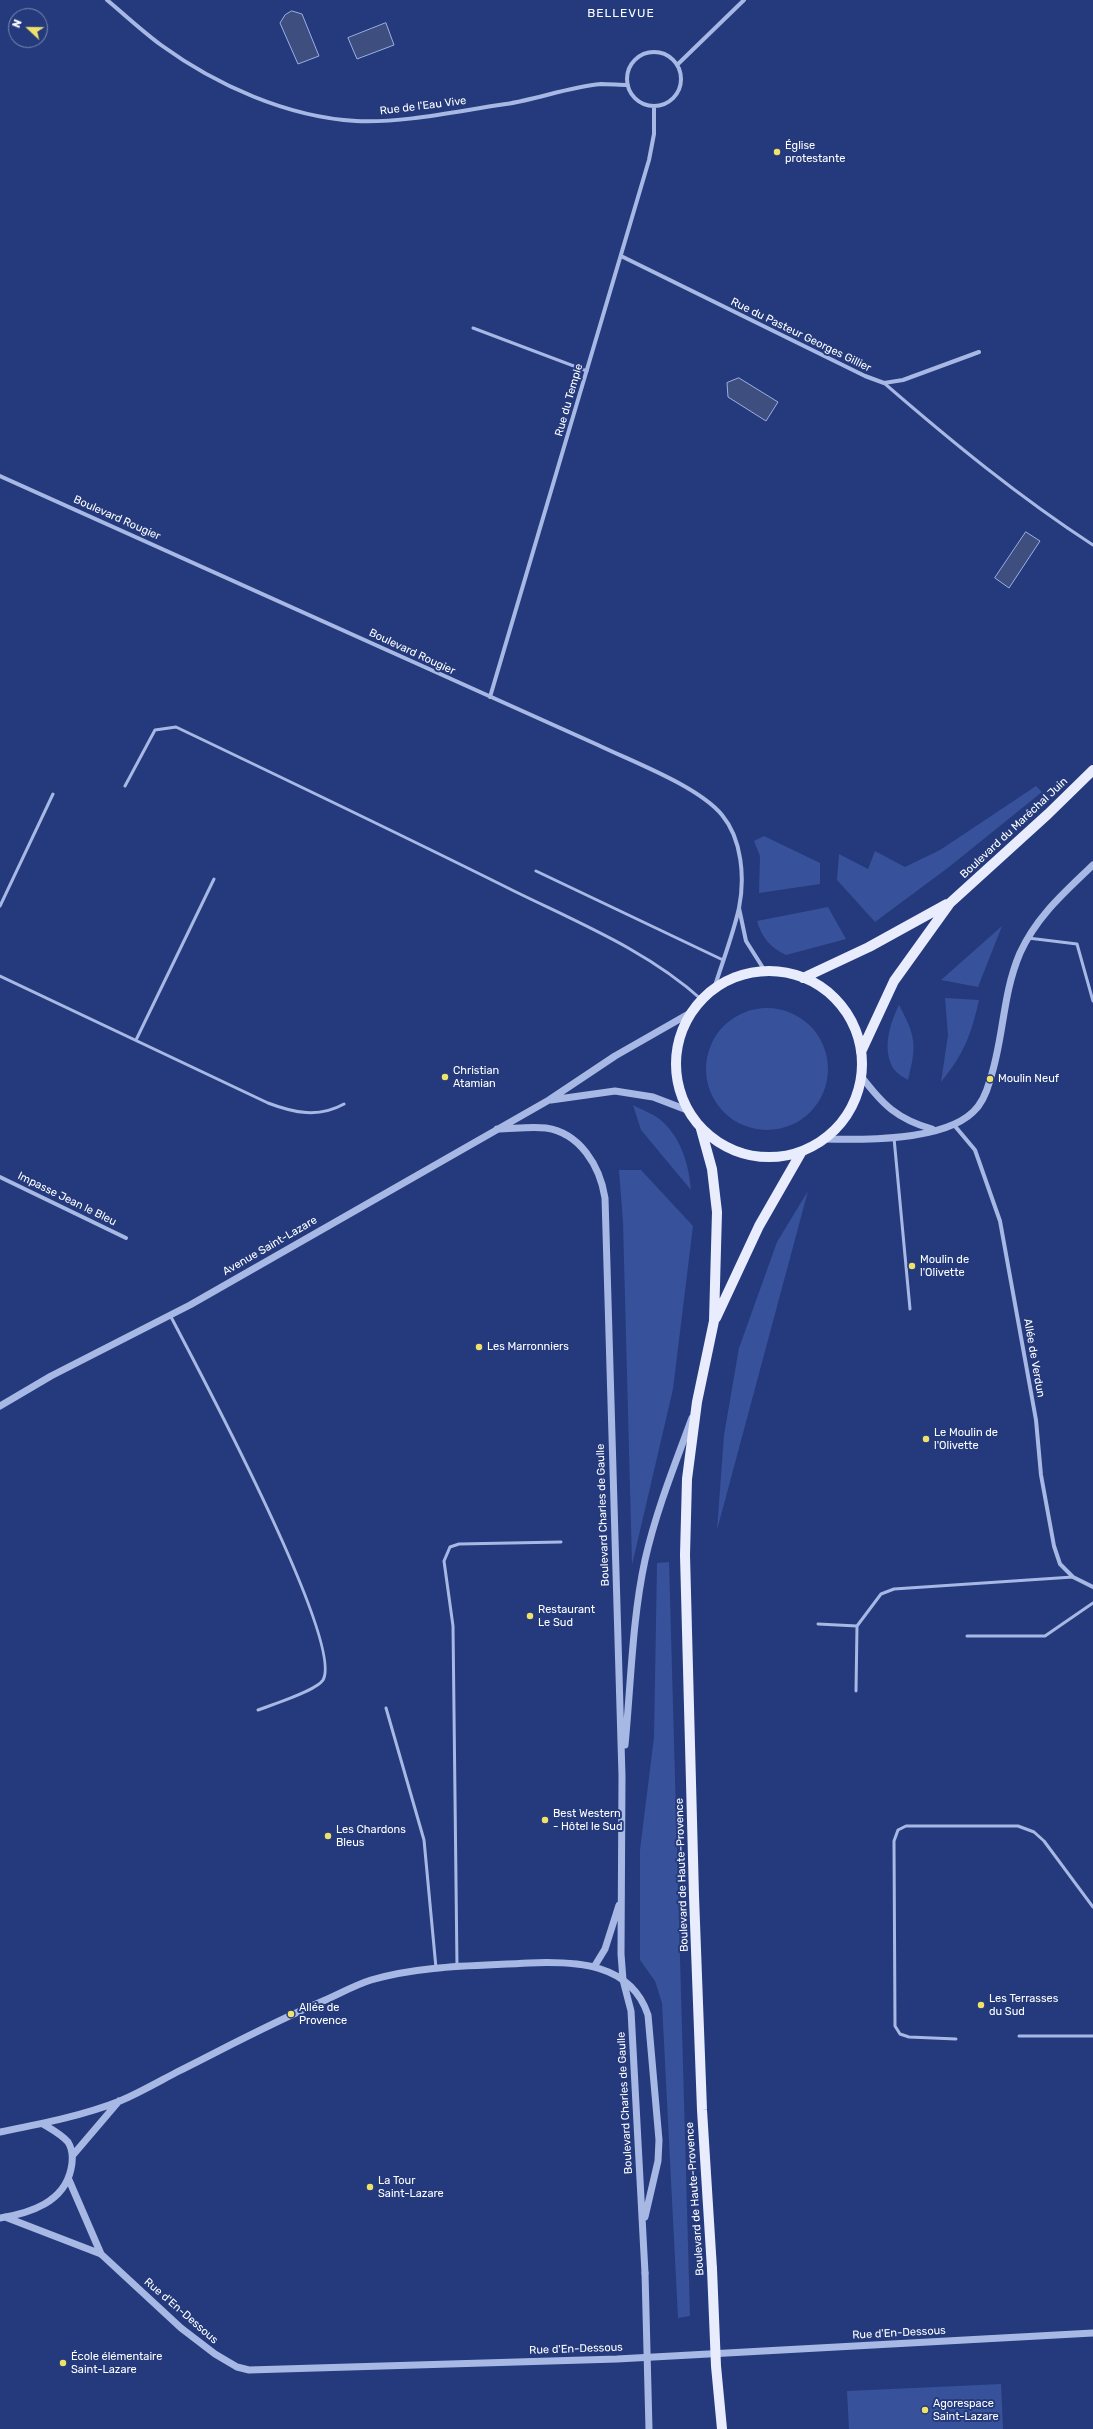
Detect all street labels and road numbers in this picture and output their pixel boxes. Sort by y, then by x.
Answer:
street label: Rue de l'Eau Vive [379,94,467,118]
street label: Rue du Pasteur Georges Gillier [729,295,873,375]
street label: Rue du Temple [552,362,586,438]
street label: Boulevard Rougier [71,493,163,543]
street label: Boulevard Rougier [367,626,457,678]
street label: Boulevard du Maréchal Juin [958,775,1070,881]
street label: Impasse Jean le Bleu [15,1169,119,1229]
street label: Avenue Saint-Lazare [220,1214,320,1278]
street label: Allée de Verdun [1021,1318,1047,1398]
street label: Boulevard Charles de Gaulle [594,1443,612,1587]
street label: Boulevard de Haute-Provence [673,1798,691,1952]
street label: Boulevard Charles de Gaulle [615,2031,635,2175]
street label: Boulevard de Haute-Provence [683,2122,707,2276]
street label: Rue d'En-Dessous [141,2275,221,2347]
street label: Rue d'En-Dessous [852,2324,946,2342]
street label: Rue d'En-Dessous [529,2341,623,2357]

